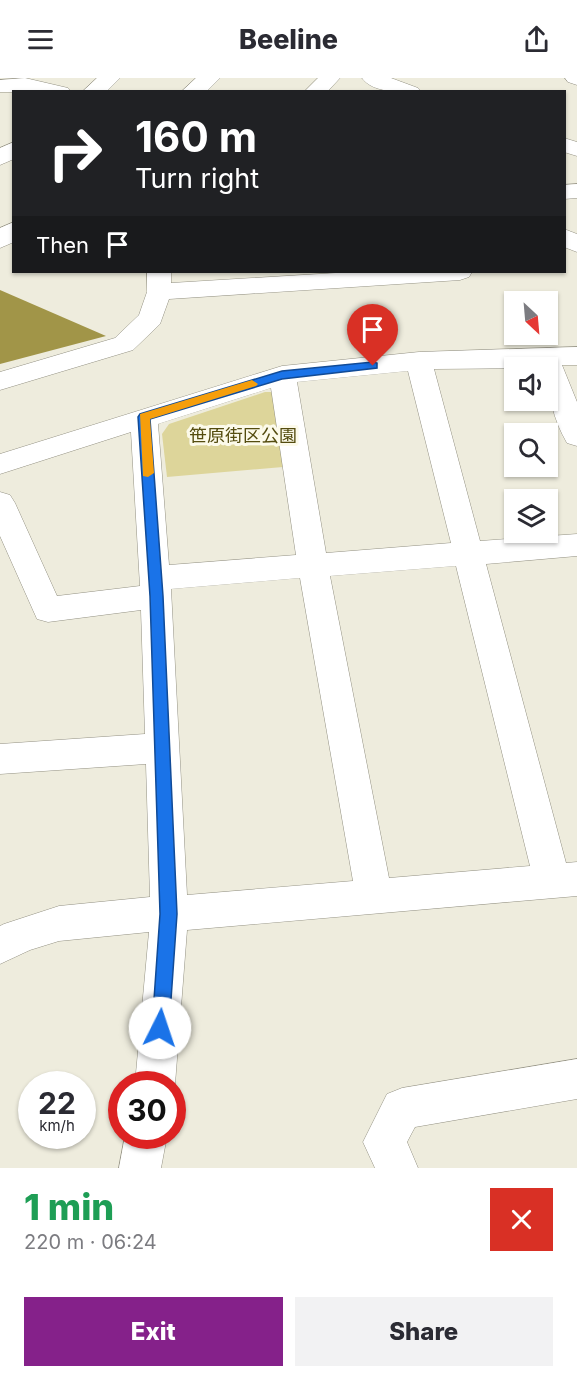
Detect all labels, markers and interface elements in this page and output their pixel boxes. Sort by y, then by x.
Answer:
icon: menu [24,23,57,56]
text: Beeline [239,23,338,56]
icon: share [520,23,553,56]
text: 160 m [135,111,257,162]
icon: right [36,114,114,192]
text: Turn right [135,162,259,195]
icon: arrive [101,228,134,261]
text: Then [36,232,89,258]
north arrow [504,291,558,345]
map controls [504,291,558,543]
pin [347,304,398,366]
icon: arrive [356,313,389,346]
button: sound [504,357,558,411]
button: search [504,423,558,477]
park label: 笹原街区公園 [189,425,297,446]
button: layers [504,489,558,543]
position arrow [128,996,192,1060]
speed limit sign: 30 [108,1071,186,1149]
text: 22 [38,1085,76,1121]
text: km/h [39,1116,75,1135]
text: 1 min [24,1185,114,1229]
button: close [490,1188,553,1251]
text: 220 m · 06:24 [24,1230,157,1254]
button: Exit [24,1297,283,1366]
button: Share [295,1297,553,1366]

